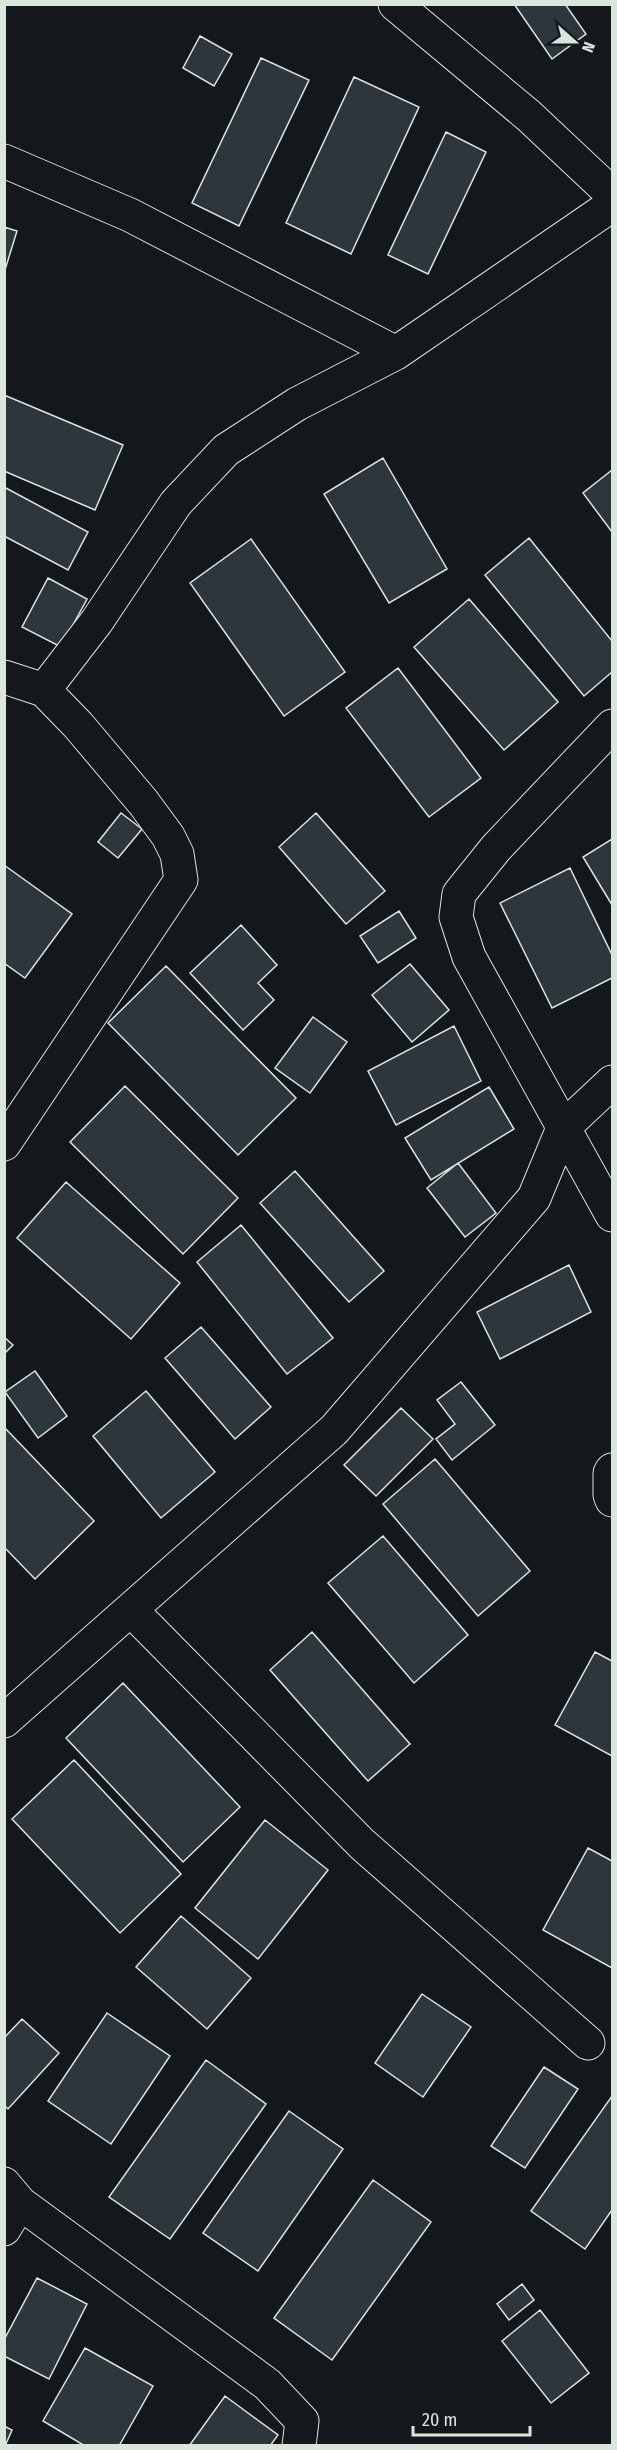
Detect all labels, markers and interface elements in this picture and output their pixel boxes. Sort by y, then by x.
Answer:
north arrow [545,12,605,72]
text: N [578,39,599,55]
scale bar [413,2399,530,2437]
text: 20 m [422,2409,457,2431]

